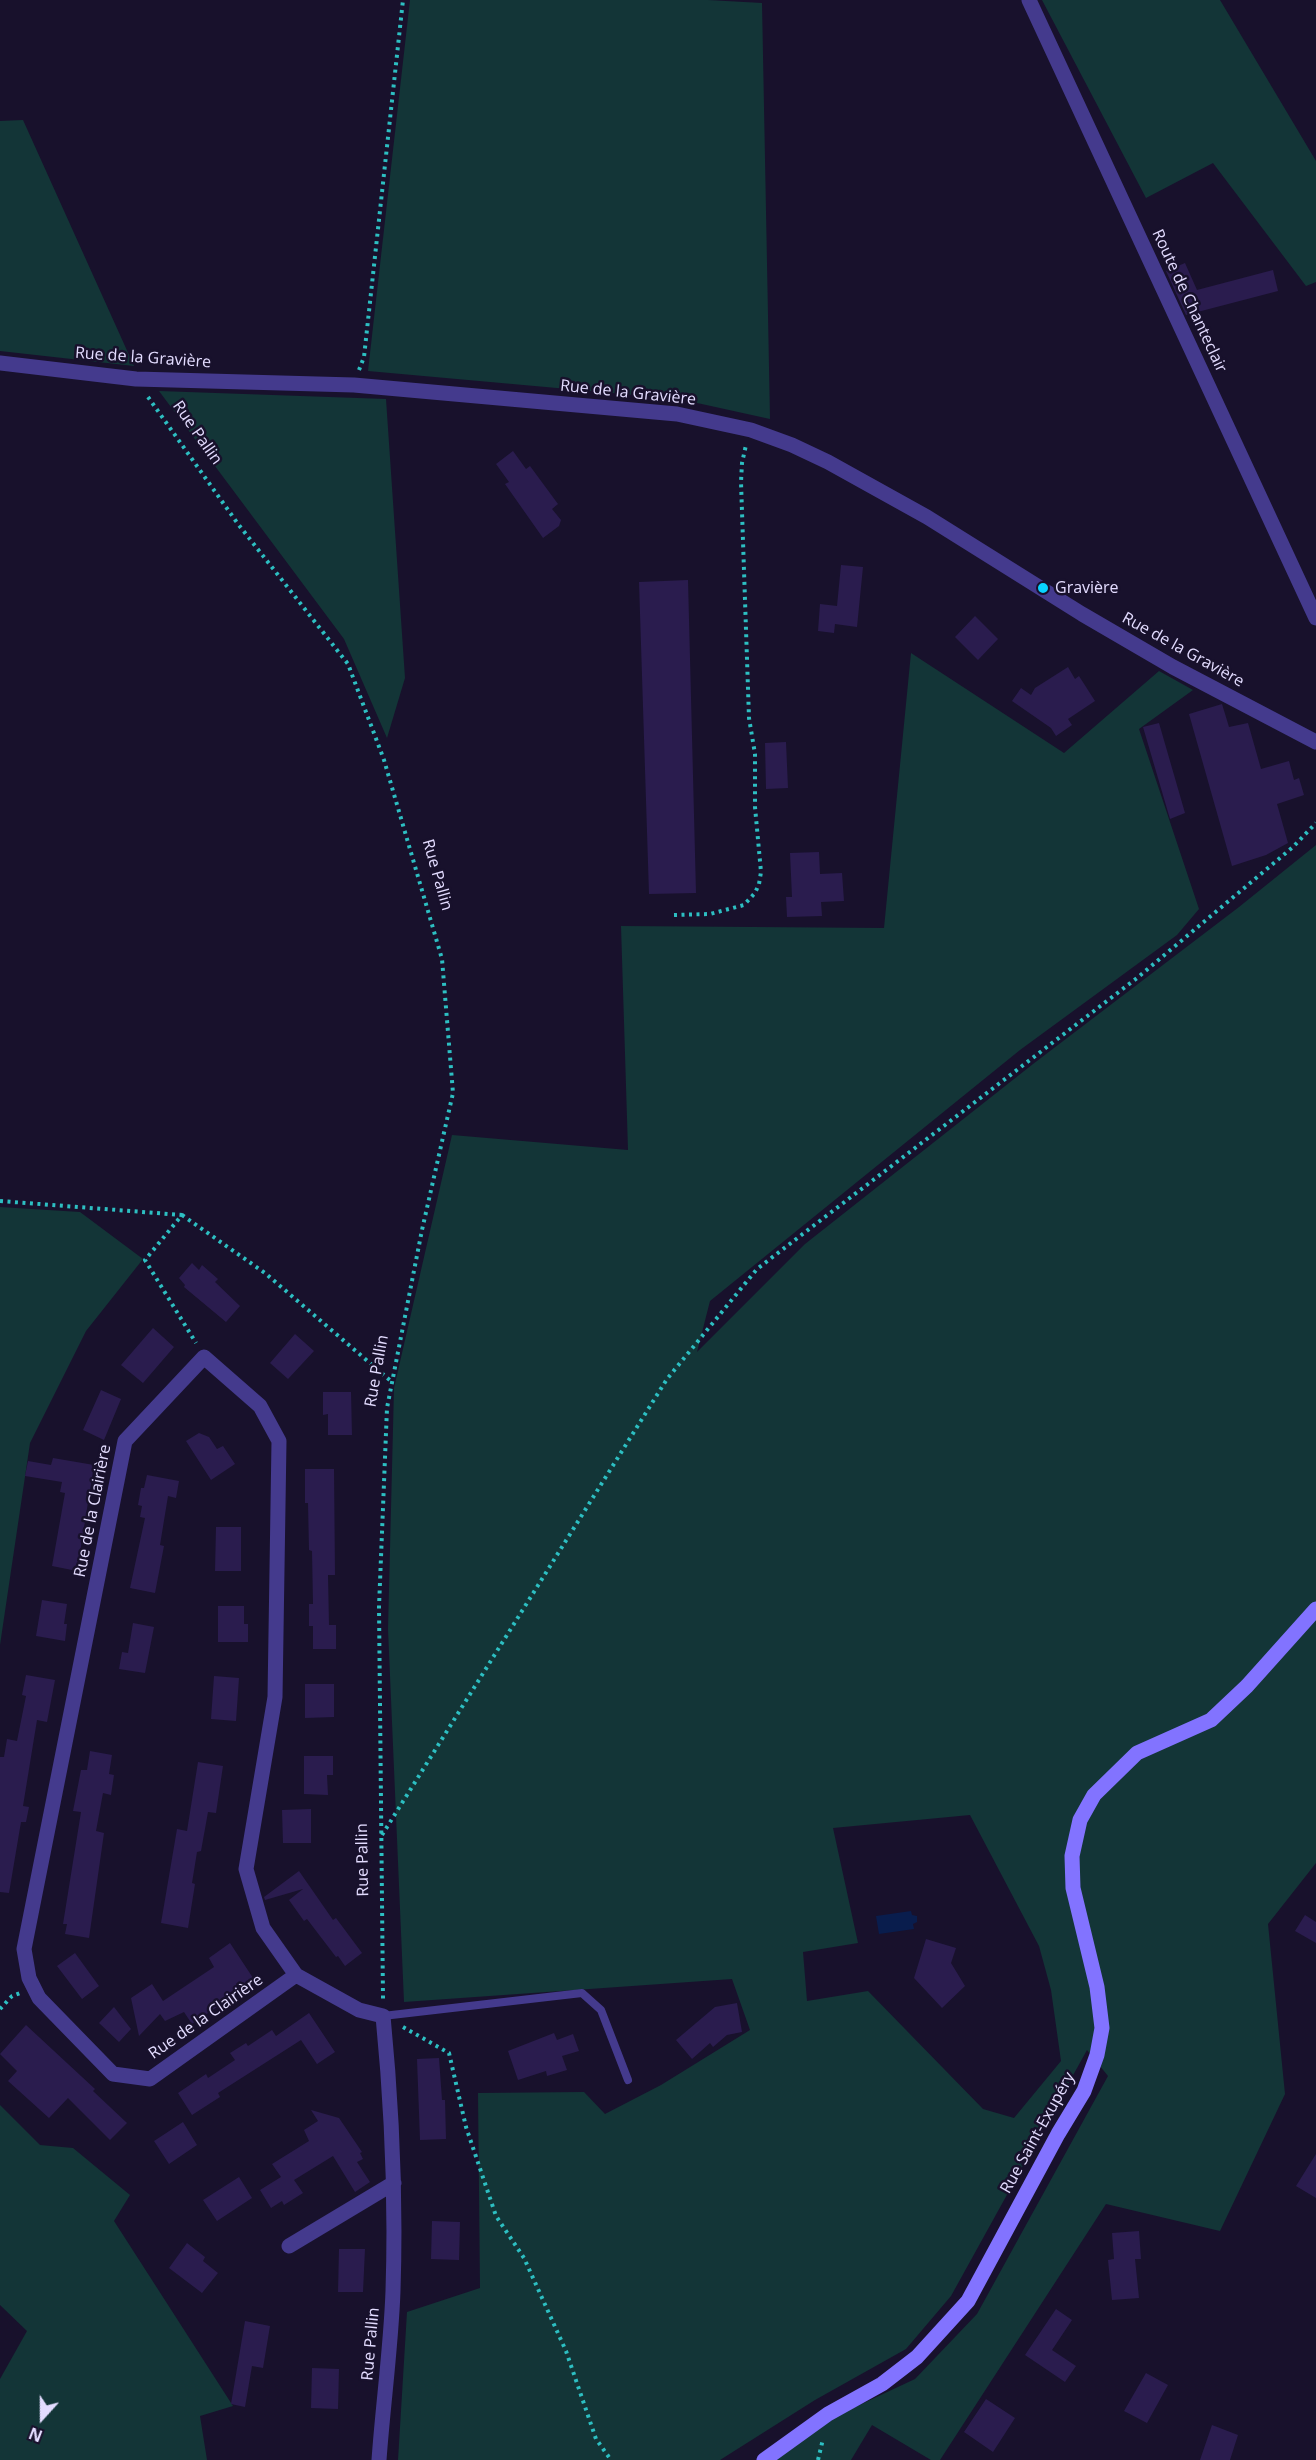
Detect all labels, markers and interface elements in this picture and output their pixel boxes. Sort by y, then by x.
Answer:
street label: Route de Chanteclair [1147,226,1231,376]
street label: Rue de la Gravière [74,344,212,372]
street label: Rue de la Gravière [559,376,697,410]
street label: Rue Pallin [168,397,226,469]
place label: Gravière [1055,578,1119,598]
marker: Gravière [1036,581,1050,595]
street label: Rue de la Gravière [1119,609,1247,691]
street label: Rue Pallin [418,837,456,913]
street label: Rue Pallin [361,1333,393,1409]
street label: Rue de la Clairière [71,1443,115,1579]
street label: Rue Pallin [353,1823,373,1897]
street label: Rue de la Clairière [145,1970,267,2064]
street label: Rue Saint-Exupéry [997,2069,1079,2197]
street label: Rue Pallin [358,2307,384,2381]
north arrow [12,2388,72,2448]
text: N [26,2422,46,2447]

